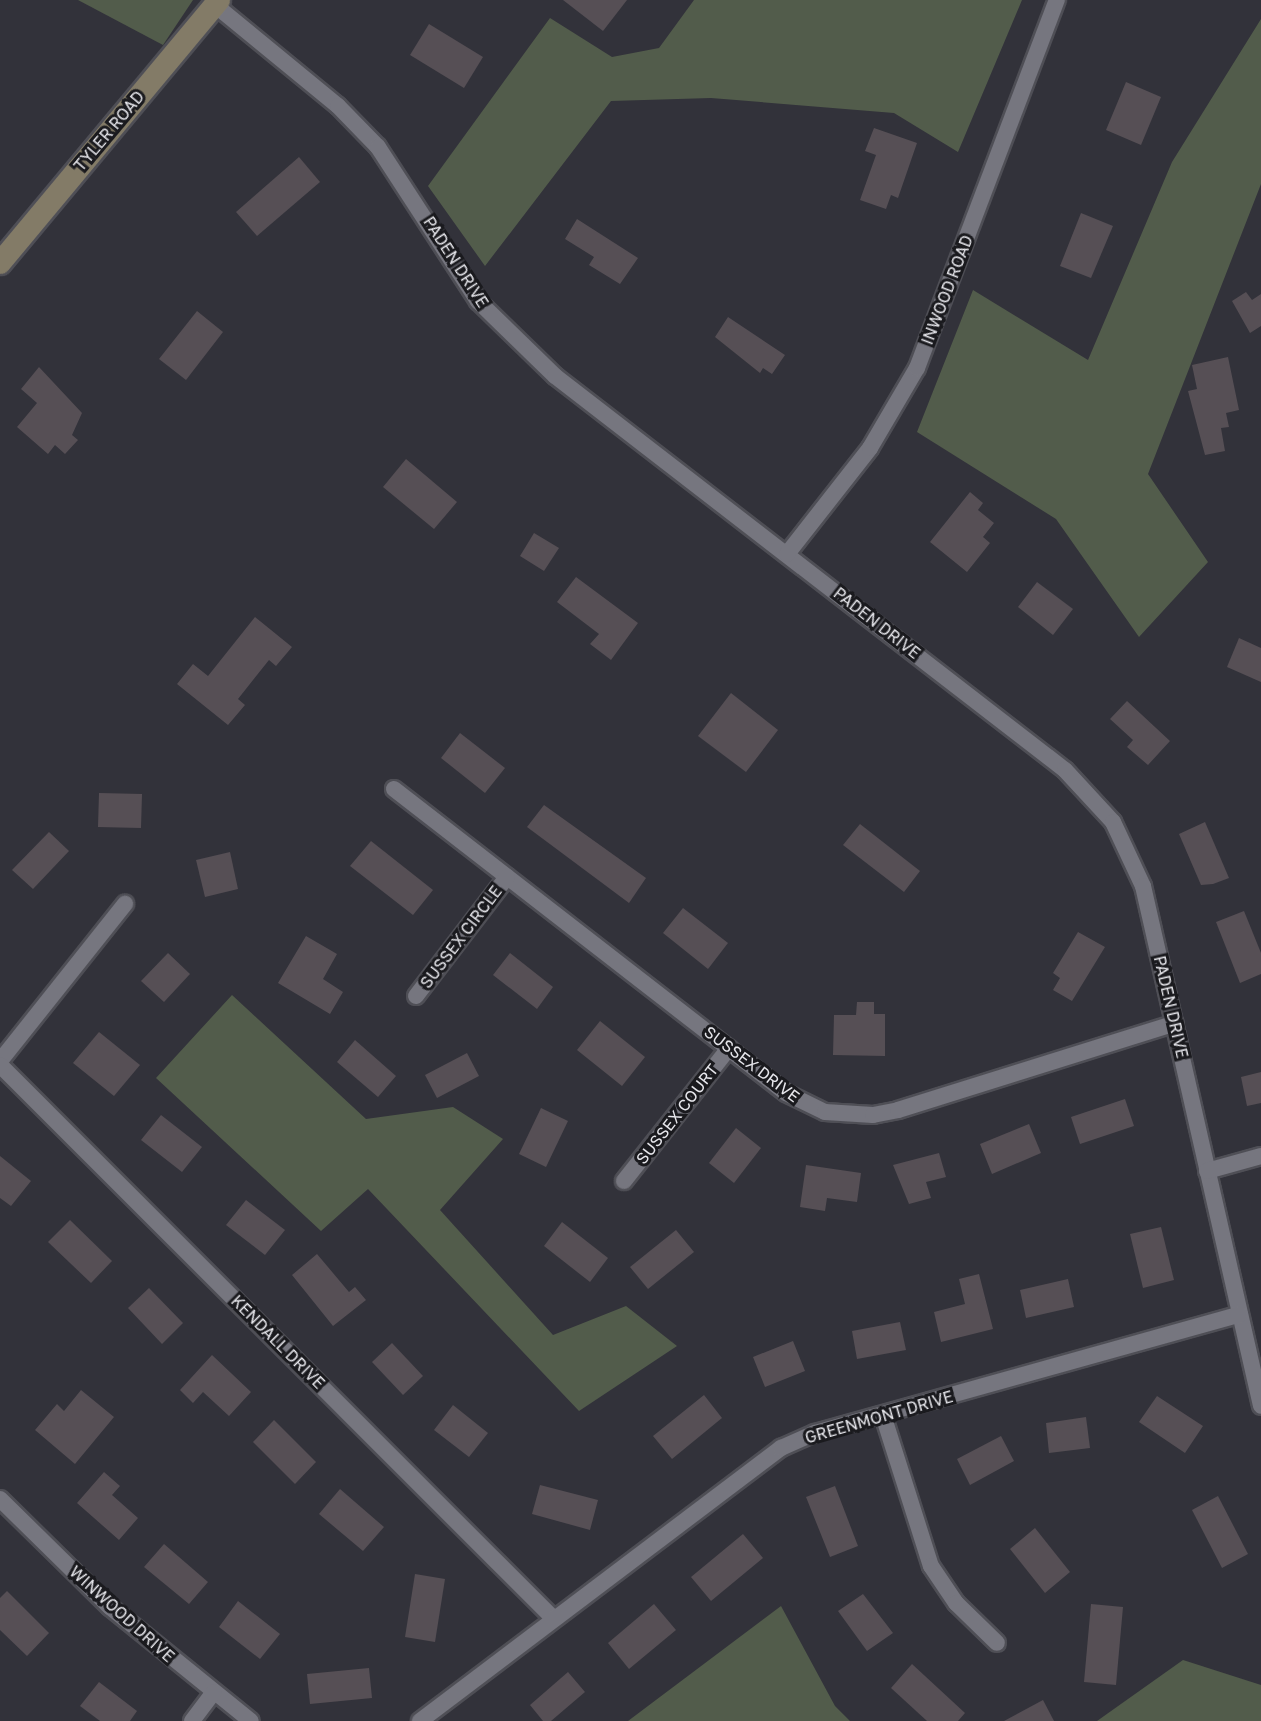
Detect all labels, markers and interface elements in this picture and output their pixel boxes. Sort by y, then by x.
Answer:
street label: TYLER ROAD [70,87,148,175]
street label: PADEN DRIVE [419,213,493,311]
street label: INWOOD ROAD [917,233,977,347]
street label: PADEN DRIVE [830,583,924,663]
street label: SUSSEX CIRCLE [416,882,506,992]
street label: PADEN DRIVE [1150,954,1192,1060]
street label: SUSSEX DRIVE [701,1022,803,1106]
street label: SUSSEX COURT [632,1060,722,1168]
street label: KENDALL DRIVE [227,1291,329,1393]
street label: GREENMONT DRIVE [803,1387,955,1447]
street label: WINWOOD DRIVE [66,1562,178,1666]

